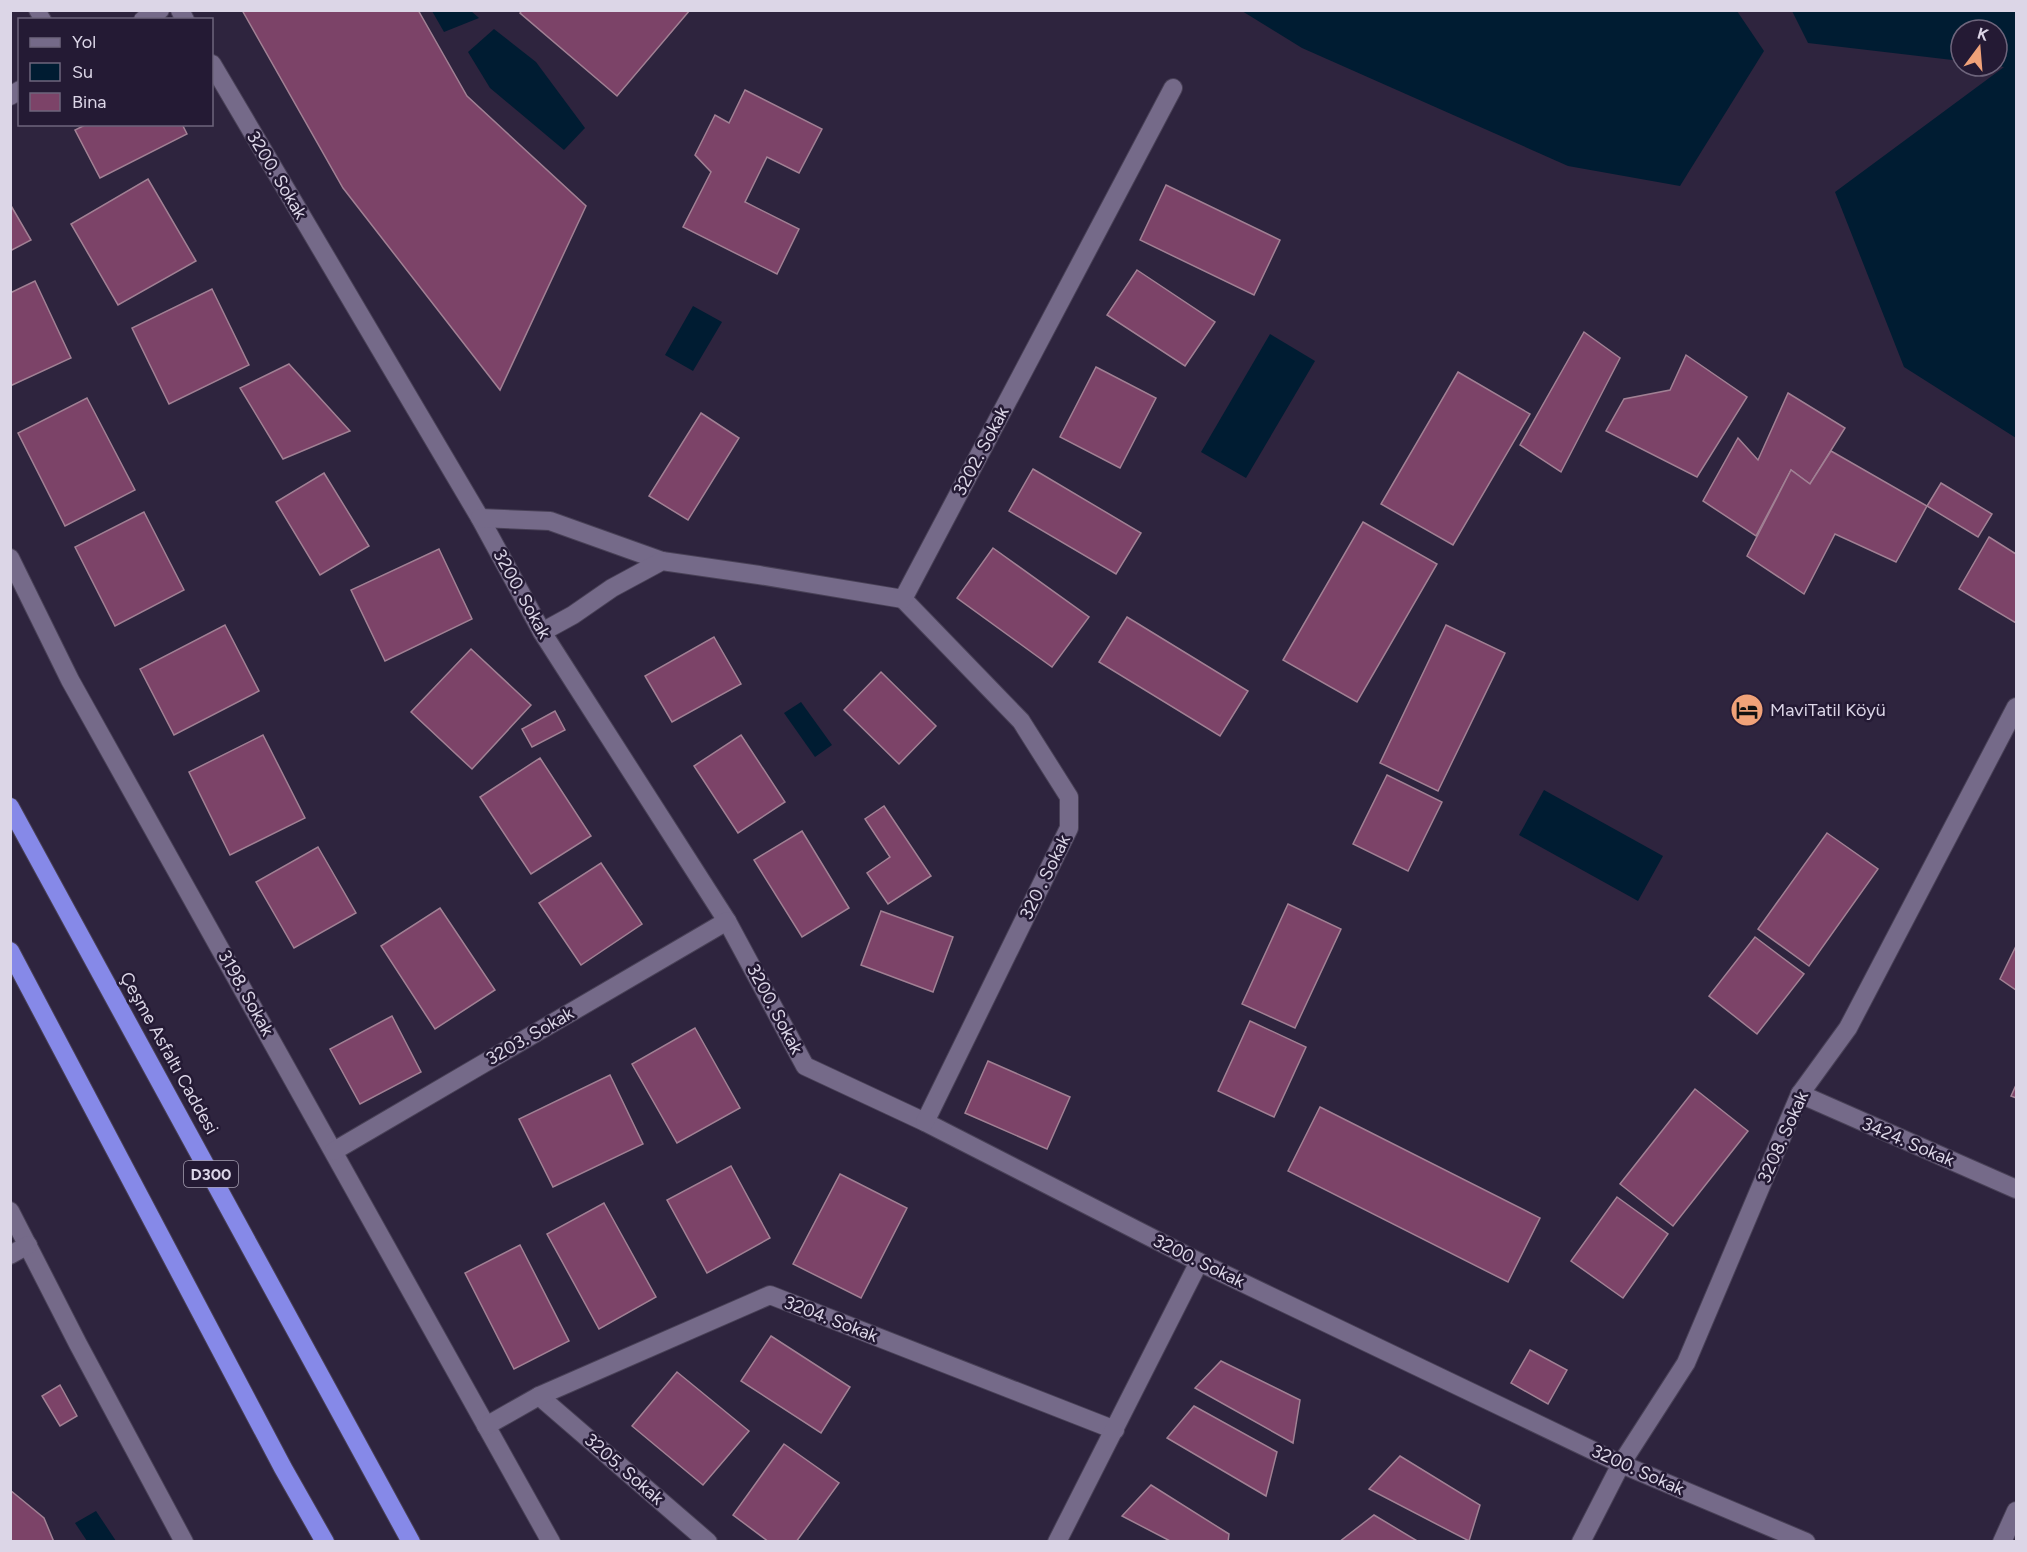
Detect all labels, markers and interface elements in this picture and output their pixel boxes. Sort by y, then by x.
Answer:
legend [18,18,213,126]
north arrow [1949,18,2009,78]
text: K [1975,23,1991,45]
text: Yol [72,31,96,53]
text: Su [72,61,93,83]
text: Bina [72,91,106,113]
street label: 3200. Sokak [242,127,312,223]
street label: 3202. Sokak [948,403,1014,499]
street label: 3200. Sokak [488,545,556,643]
hotel icon: MaviTatil Köyü [1729,692,1765,728]
place label: MaviTatil Köyü [1770,699,1886,721]
street label: 320 . Sokak [1015,831,1075,923]
street label: 3198. Sokak [213,946,279,1040]
street label: 3200. Sokak [742,960,808,1058]
street label: Çeşme Asfaltı Caddesi [115,968,223,1138]
street label: 3203. Sokak [482,1002,578,1070]
street label: 3208. Sokak [1753,1087,1813,1187]
street label: 3424. Sokak [1858,1113,1958,1171]
road number: D300 [184,1161,238,1187]
street label: 3200. Sokak [1150,1229,1249,1293]
street label: 3204. Sokak [781,1291,881,1347]
street label: 3205. Sokak [580,1429,668,1510]
street label: 3200. Sokak [1588,1440,1688,1500]

